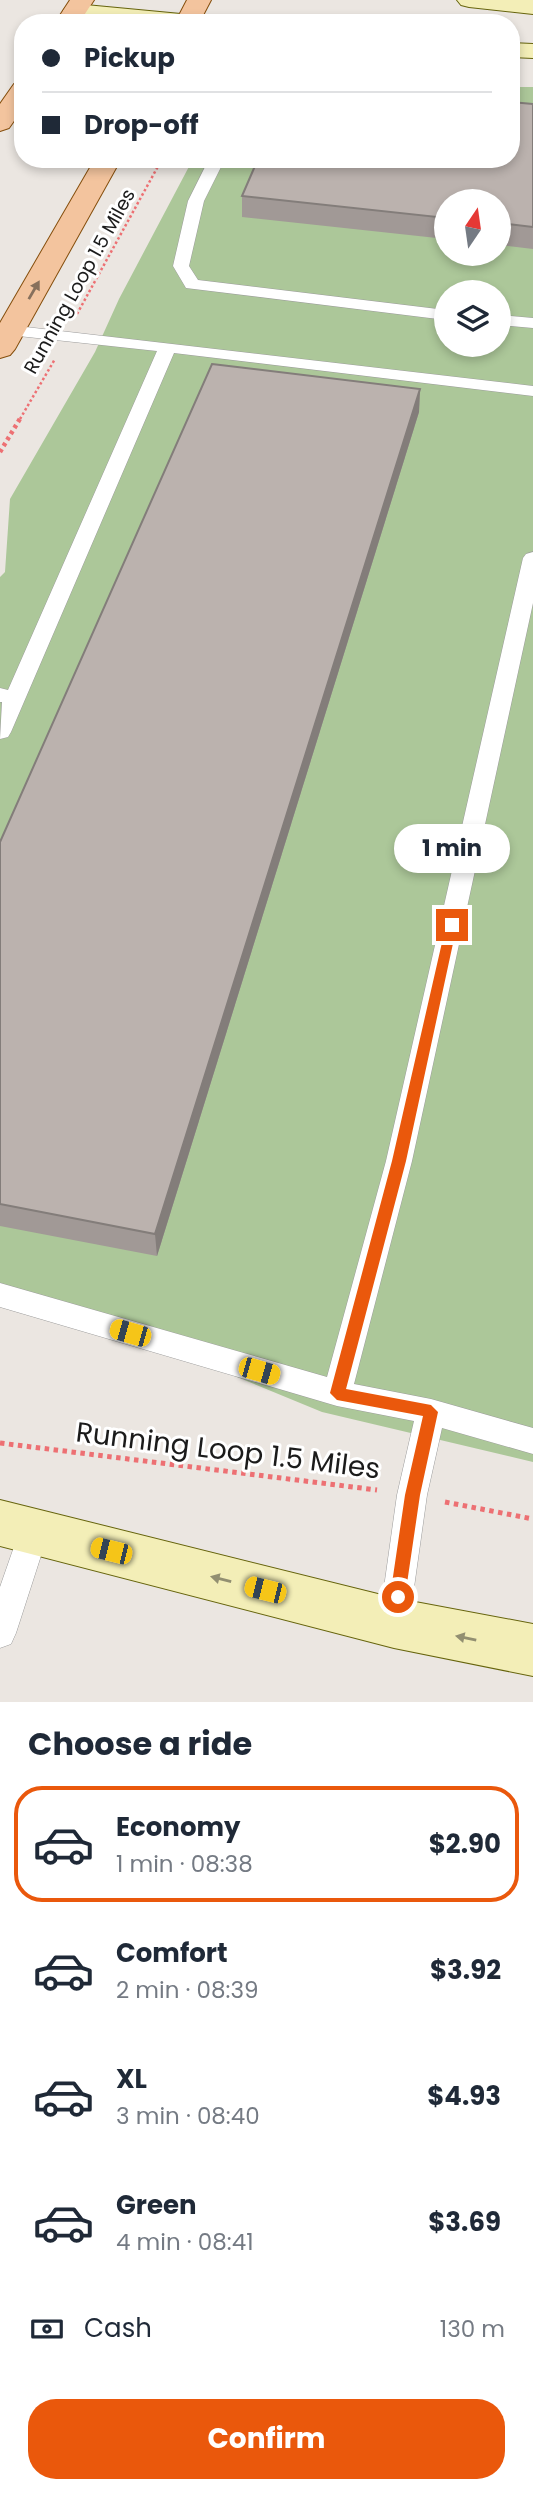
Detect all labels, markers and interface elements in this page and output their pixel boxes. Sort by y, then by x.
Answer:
text: Pickup [84,40,175,76]
text: Drop-off [84,107,199,143]
street label: Running Loop 1.5 Miles [17,184,142,379]
north arrow [434,189,511,266]
map controls [434,189,511,357]
one-way arrow [28,280,40,299]
button: layers [434,280,511,357]
callout: 1 min [394,824,510,872]
text: 1 min [422,832,482,864]
route end [436,909,468,941]
car [107,1317,154,1349]
car [236,1355,283,1387]
street label: Running Loop 1.5 Miles [74,1412,382,1489]
car [89,1536,134,1566]
one-way arrow [210,1573,232,1584]
car [243,1575,288,1605]
route start [382,1581,414,1613]
one-way arrow [455,1632,477,1643]
text: Choose a ride [28,1721,252,1766]
text: Economy [116,1809,240,1845]
icon: car [32,1813,95,1876]
text: $2.90 [429,1826,501,1862]
text: 1 min · 08:38 [116,1848,253,1880]
text: Comfort [116,1935,228,1971]
icon: car [32,1939,95,2002]
text: $3.92 [430,1952,501,1988]
text: 2 min · 08:39 [116,1974,259,2006]
text: XL [116,2061,147,2097]
icon: car [32,2065,95,2128]
text: $4.93 [427,2078,501,2114]
text: 3 min · 08:40 [116,2100,260,2132]
text: Green [116,2187,197,2223]
icon: car [32,2191,95,2254]
text: $3.69 [428,2204,501,2240]
text: 4 min · 08:41 [116,2226,254,2258]
icon: cash [28,2310,66,2348]
text: Cash [84,2310,152,2346]
text: 130 m [440,2313,505,2345]
button: Confirm [28,2399,505,2479]

